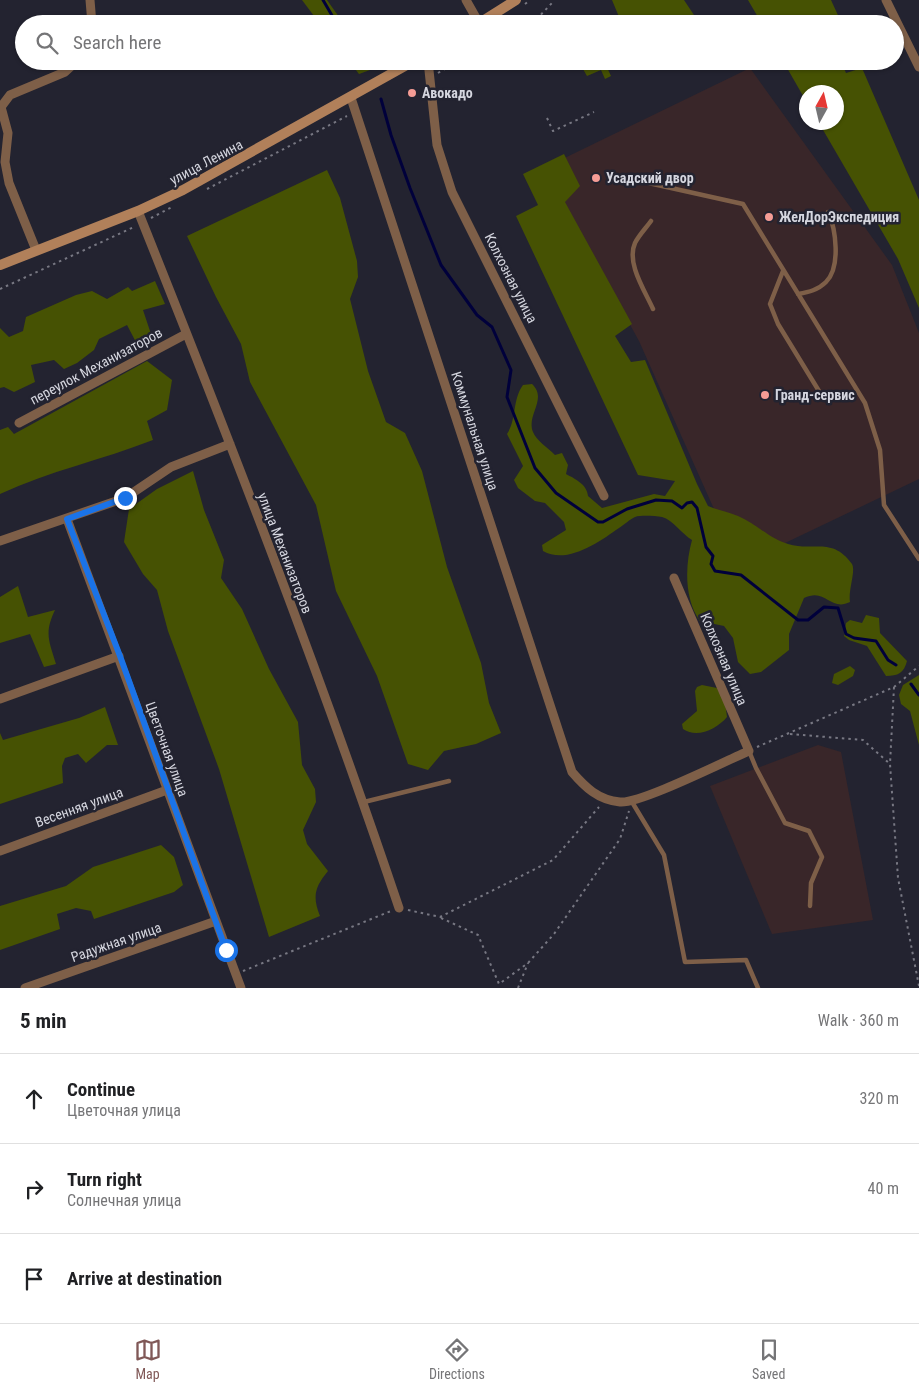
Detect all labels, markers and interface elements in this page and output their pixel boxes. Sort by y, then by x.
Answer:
search box [15,15,904,70]
icon: search [33,29,61,57]
text: Search here [73,31,161,54]
place label: Авокадо [422,85,473,101]
north arrow [799,85,844,130]
marker: Авокадо [406,87,418,99]
street label: улица Ленина [167,136,245,188]
place label: Усадский двор [606,170,694,186]
marker: Усадский двор [590,172,602,184]
place label: ЖелДорЭкспедиция [779,209,899,225]
marker: ЖелДорЭкспедиция [763,211,775,223]
street label: Колхозная улица [481,230,541,326]
street label: переулок Механизаторов [27,324,165,408]
street label: Коммунальная улица [448,370,502,492]
place label: Гранд-сервис [775,387,855,403]
marker: Гранд-сервис [759,389,771,401]
route end [114,487,137,510]
street label: улица Механизаторов [255,490,315,616]
street label: Колхозная улица [697,610,751,708]
street label: Цветочная улица [142,699,192,799]
street label: Весенняя улица [33,784,125,830]
street label: Радужная улица [69,919,163,965]
route start [215,939,238,962]
text: 5 min [20,1009,67,1033]
text: Walk · 360 m [818,1011,899,1030]
text: Continue [67,1078,135,1101]
icon: ahead [20,1085,48,1113]
text: 320 m [860,1089,899,1108]
text: Цветочная улица [67,1101,181,1120]
text: Turn right [67,1168,142,1191]
icon: right [20,1175,48,1203]
text: 40 m [867,1179,899,1198]
text: Солнечная улица [67,1191,181,1210]
icon: arrive [20,1265,48,1293]
text: Arrive at destination [67,1267,222,1290]
tab: Map [134,1336,162,1382]
tab: Directions [429,1336,485,1382]
tab: Saved [752,1336,785,1382]

